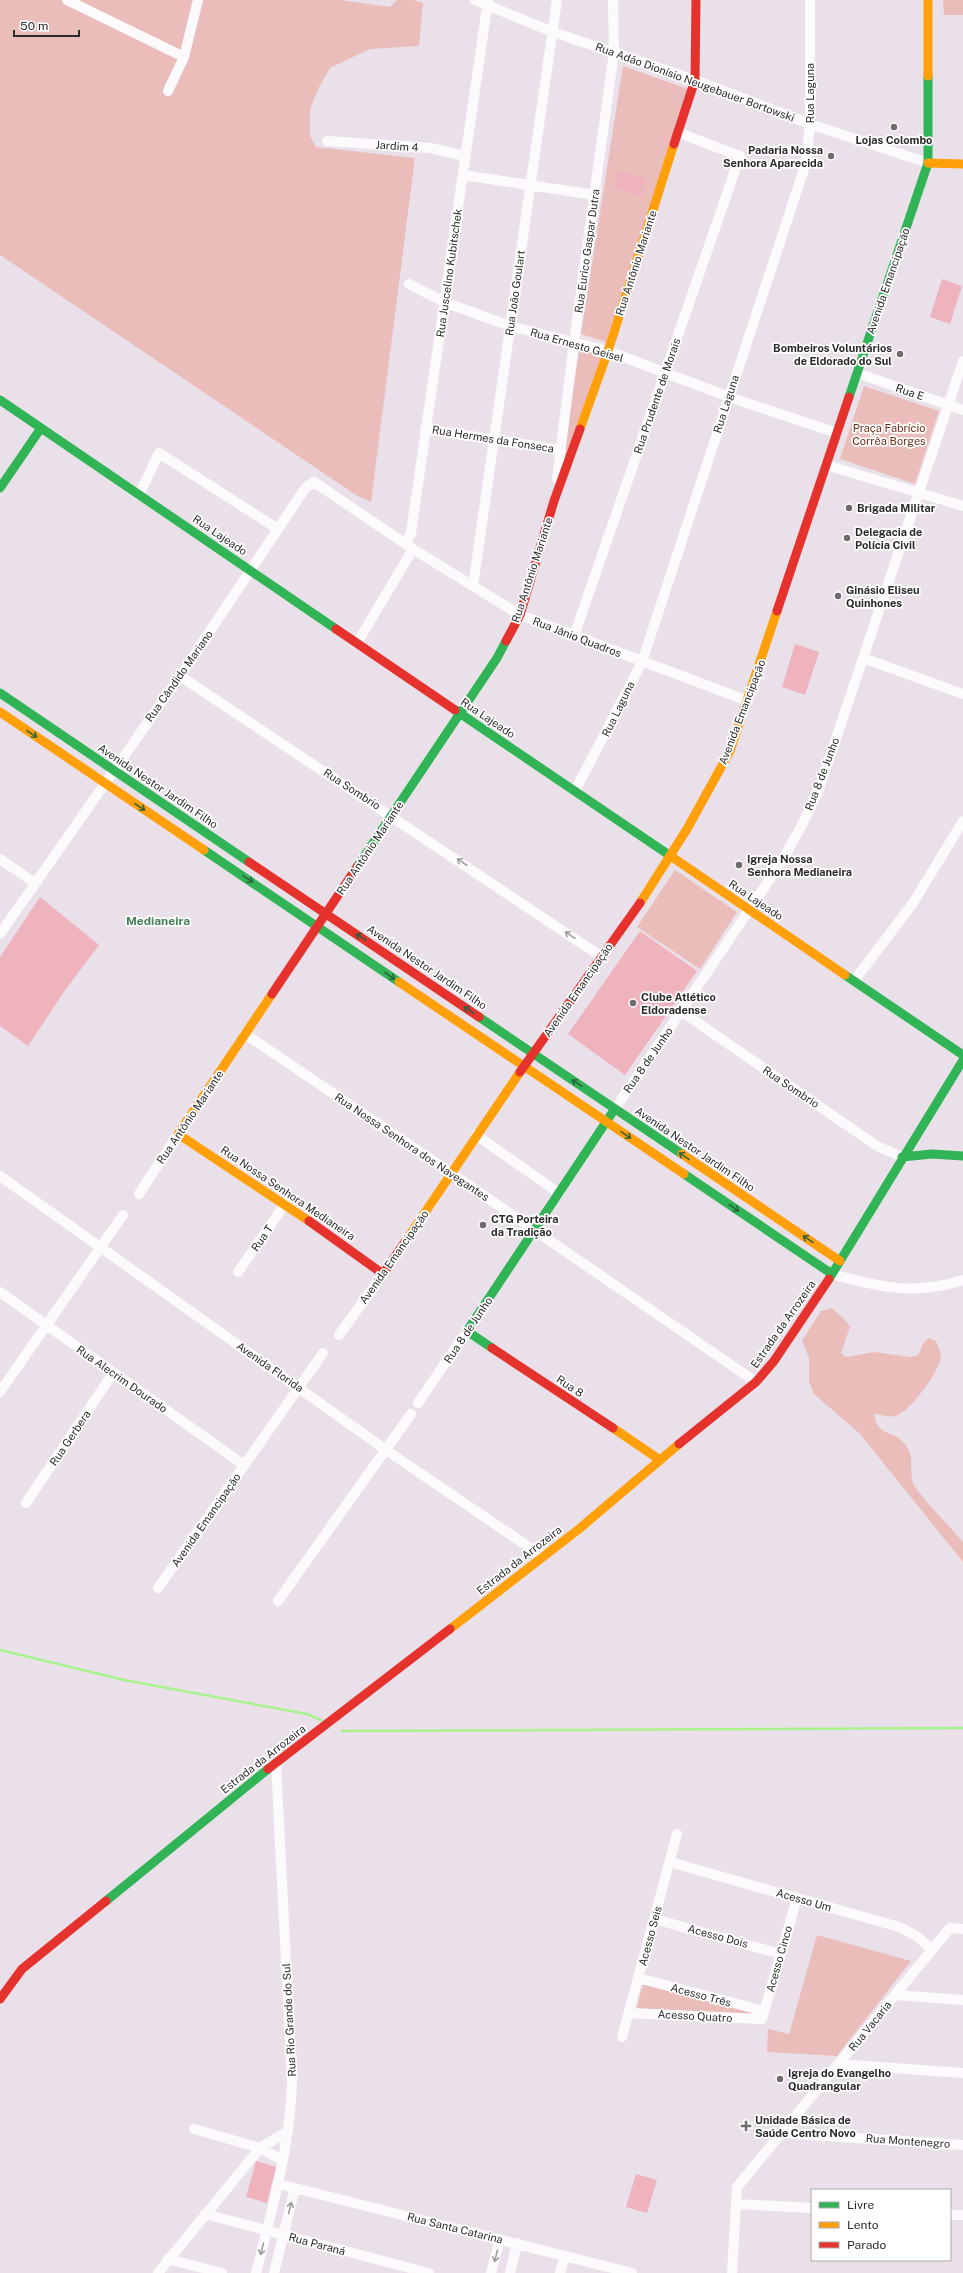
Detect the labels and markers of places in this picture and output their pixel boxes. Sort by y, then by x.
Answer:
marker: Lojas Colombo [889,122,899,132]
place label: Lojas Colombo [856,134,932,146]
place label: Padaria Nossa Senhora Aparecida [723,144,823,169]
marker: Padaria Nossa Senhora Aparecida [826,151,836,161]
place label: Bombeiros Voluntários de Eldorado do Sul [773,342,892,367]
marker: Bombeiros Voluntários de Eldorado do Sul [895,349,905,359]
place label: Brigada Militar [857,502,936,514]
marker: Brigada Militar [844,503,854,513]
place label: Delegacia de Polícia Civil [855,526,922,551]
marker: Delegacia de Polícia Civil [842,533,852,543]
place label: Ginásio Eliseu Quinhones [846,584,920,609]
marker: Ginásio Eliseu Quinhones [833,591,843,601]
place label: Igreja Nossa Senhora Medianeira [747,853,852,878]
marker: Igreja Nossa Senhora Medianeira [734,860,744,870]
place label: Clube Atlético Eldoradense [641,991,716,1016]
marker: Clube Atlético Eldoradense [628,998,638,1008]
place label: CTG Porteira da Tradição [491,1213,559,1239]
marker: CTG Porteira da Tradição [478,1220,488,1230]
place label: Igreja do Evangelho Quadrangular [788,2067,891,2092]
marker: Igreja do Evangelho Quadrangular [775,2074,785,2084]
place label: Unidade Básica de Saúde Centro Novo [755,2114,856,2139]
marker: Unidade Básica de Saúde Centro Novo [740,2120,752,2132]

